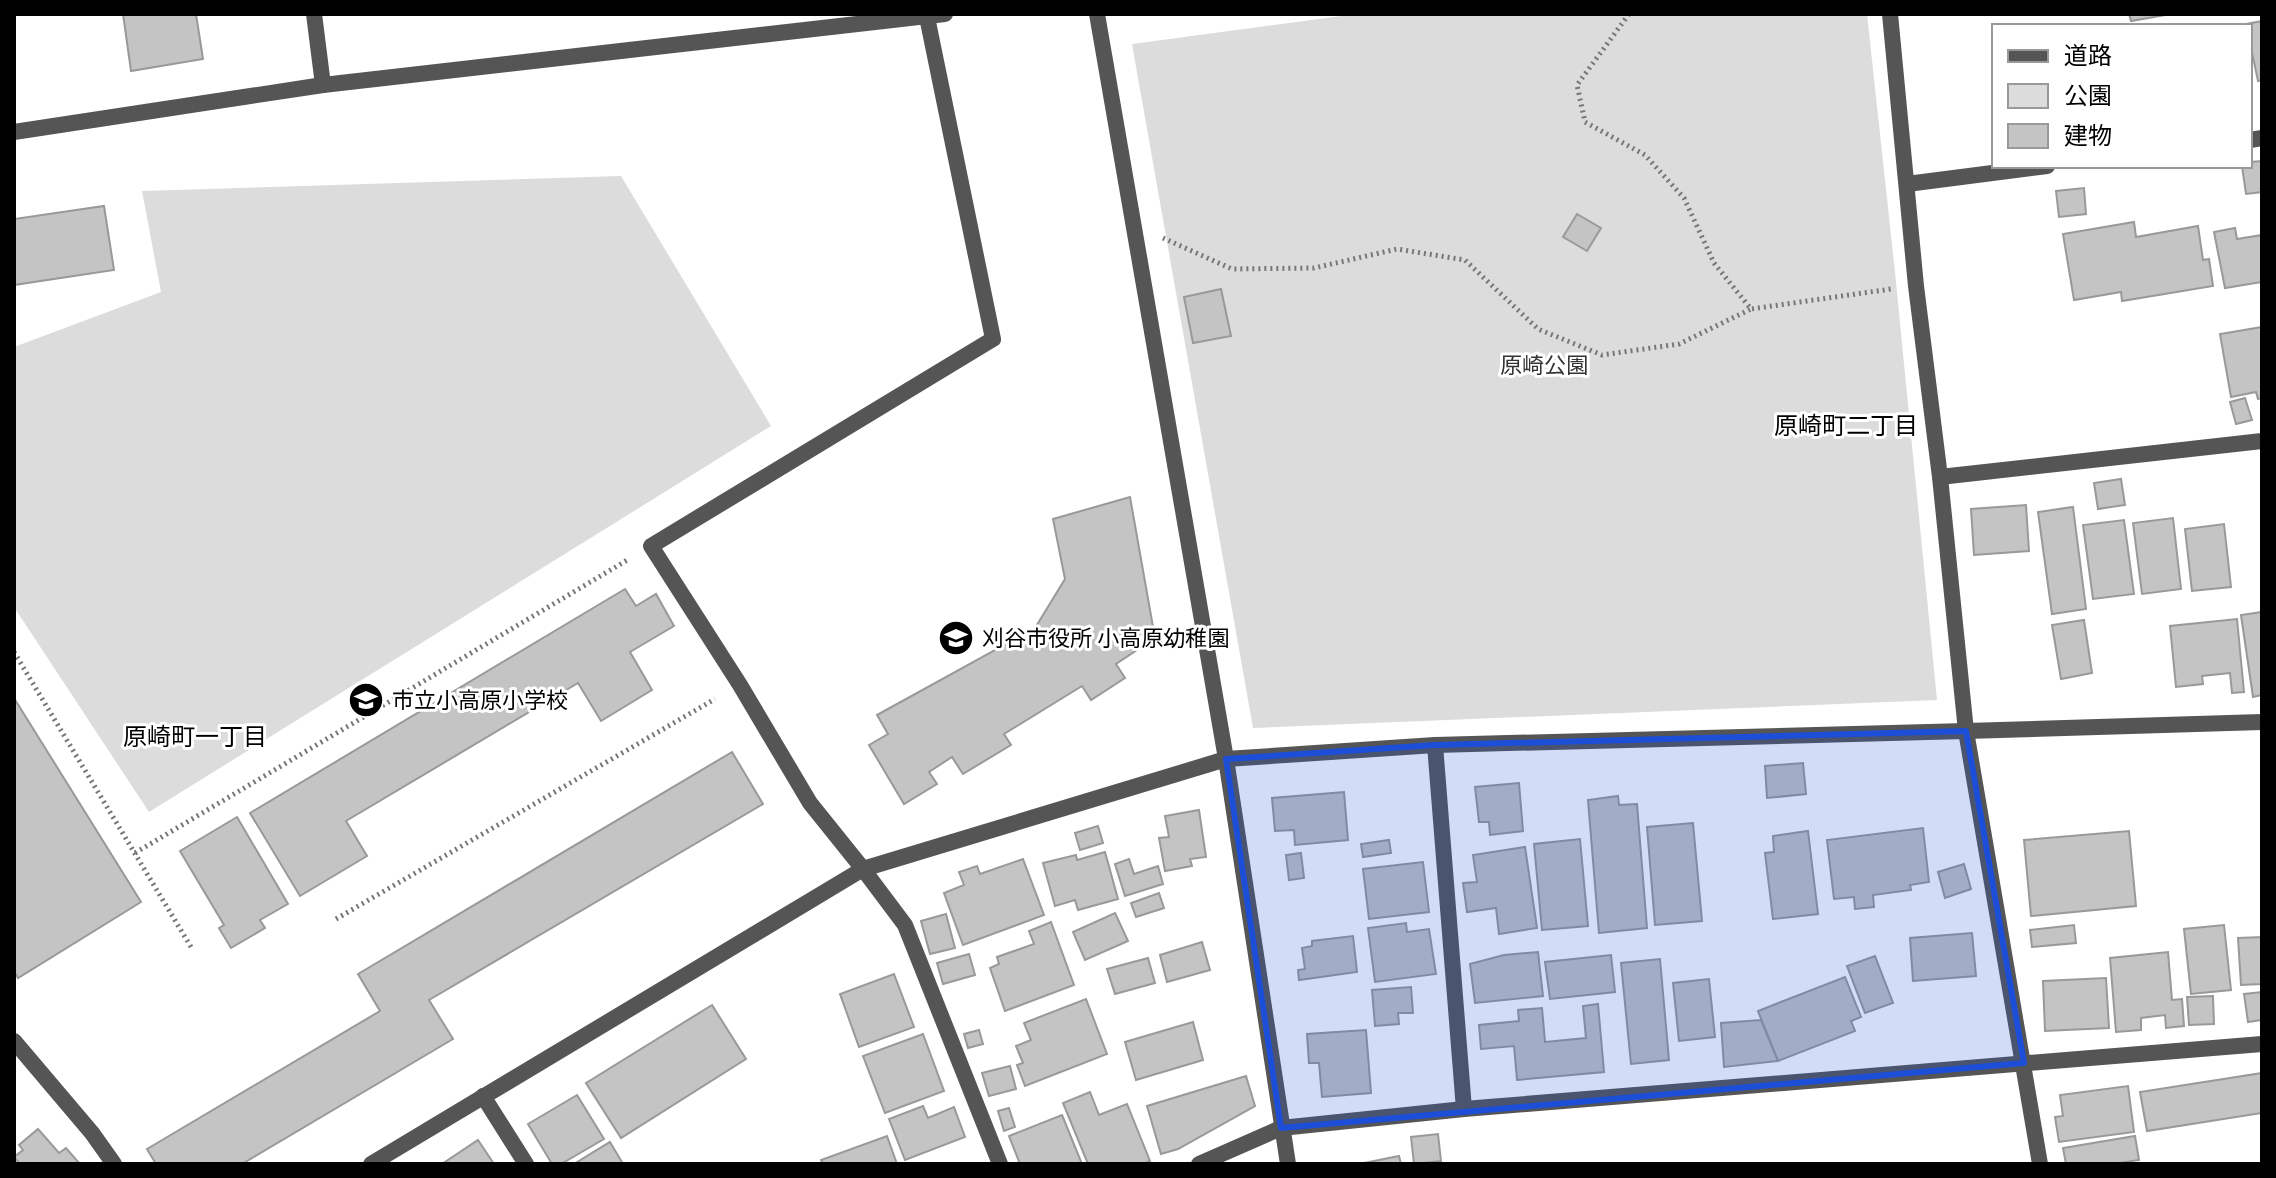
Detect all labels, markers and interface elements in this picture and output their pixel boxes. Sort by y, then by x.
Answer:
legend [1992,24,2252,168]
text: 道路 [2064,42,2112,70]
text: 公園 [2064,82,2112,110]
text: 建物 [2064,122,2112,150]
park label: 原崎公園 [1500,352,1588,379]
district label: 原崎町二丁目 [1774,412,1918,440]
school or university icon: 刈谷市役所 小高原幼稚園 [937,619,975,657]
place label: 刈谷市役所 小高原幼稚園 [982,625,1229,652]
school or university icon: 市立小高原小学校 [347,681,385,719]
place label: 市立小高原小学校 [392,687,568,714]
district label: 原崎町一丁目 [123,723,267,751]

